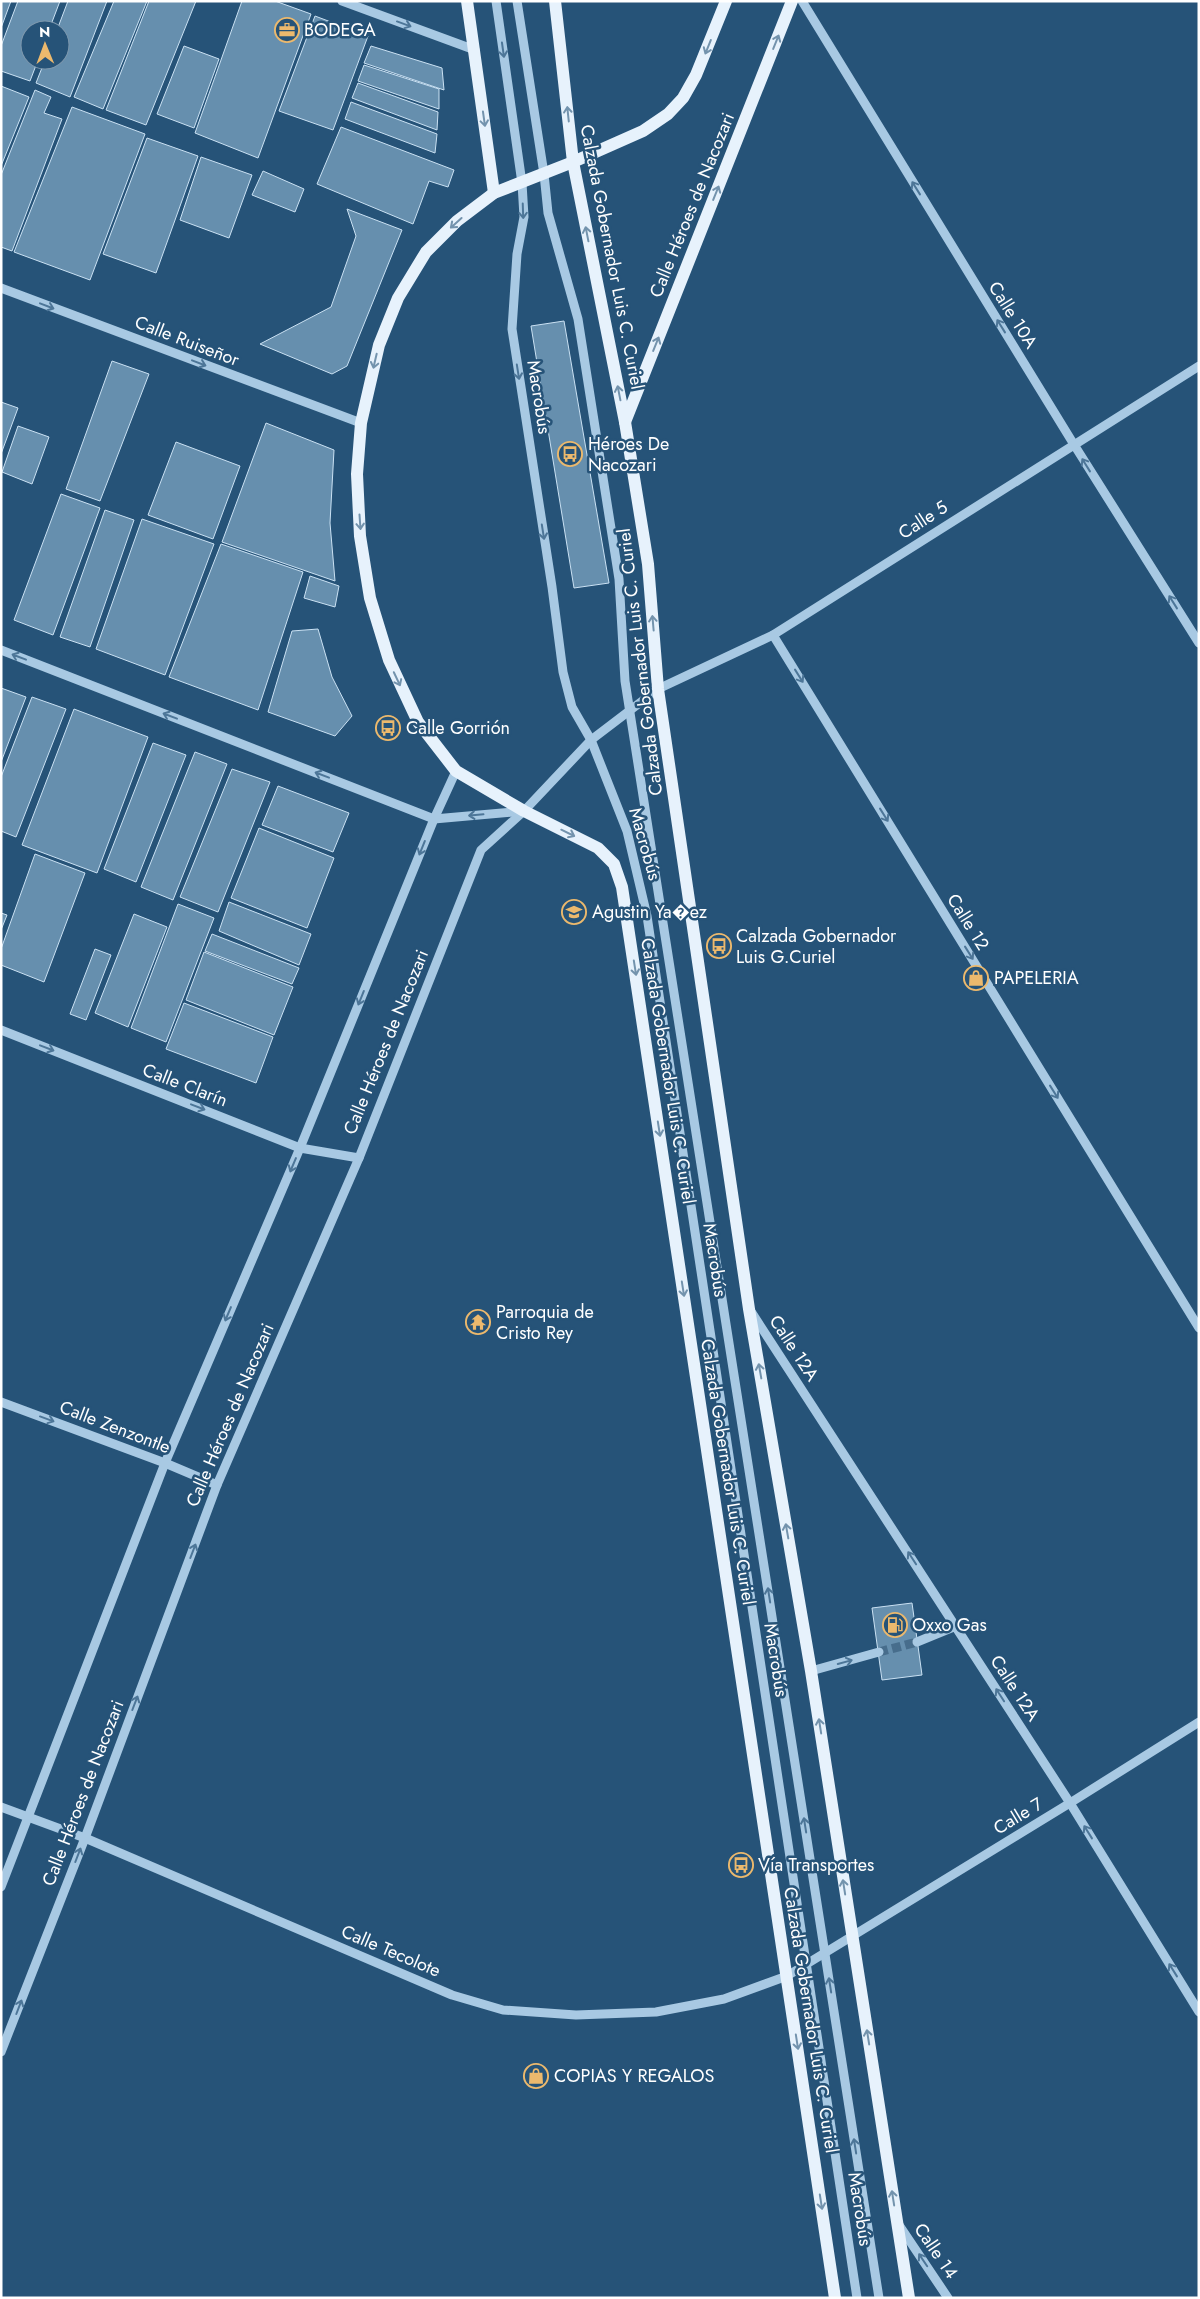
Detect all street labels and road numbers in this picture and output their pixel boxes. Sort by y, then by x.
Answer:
street label: Calle Héroes de Nacozari [643,109,741,301]
street label: Calzada Gobernador Luis C. Curiel [574,122,650,392]
street label: Calle 10A [982,276,1044,354]
street label: Calle Ruiseñor [131,309,244,373]
street label: Macrobús [520,358,558,436]
street label: Calle 5 [893,494,953,546]
street label: Calzada Gobernador Luis C. Curiel [611,527,669,797]
street label: Macrobús [622,805,668,883]
street label: Calle 12 [940,889,996,955]
street label: Calzada Gobernador Luis C. Curiel [634,936,702,1206]
street label: Calle Héroes de Nacozari [337,946,435,1138]
street label: Calle Clarín [139,1057,231,1113]
street label: Macrobús [696,1221,734,1299]
street label: Calle 12A [763,1310,825,1386]
street label: Calle Héroes de Nacozari [180,1319,280,1511]
street label: Calzada Gobernador Luis C. Curiel [694,1337,762,1607]
street label: Calle Zenzontle [56,1394,174,1460]
street label: Macrobús [757,1621,795,1699]
street label: Calle 12A [984,1650,1046,1726]
street label: Calle Héroes de Nacozari [36,1696,130,1890]
street label: Calle 7 [988,1791,1048,1841]
street label: Calzada Gobernador Luis C. Curiel [777,1885,845,2155]
street label: Calle Tecolote [337,1918,445,1984]
street label: Macrobús [841,2170,879,2248]
street label: Calle 14 [908,2218,964,2284]

